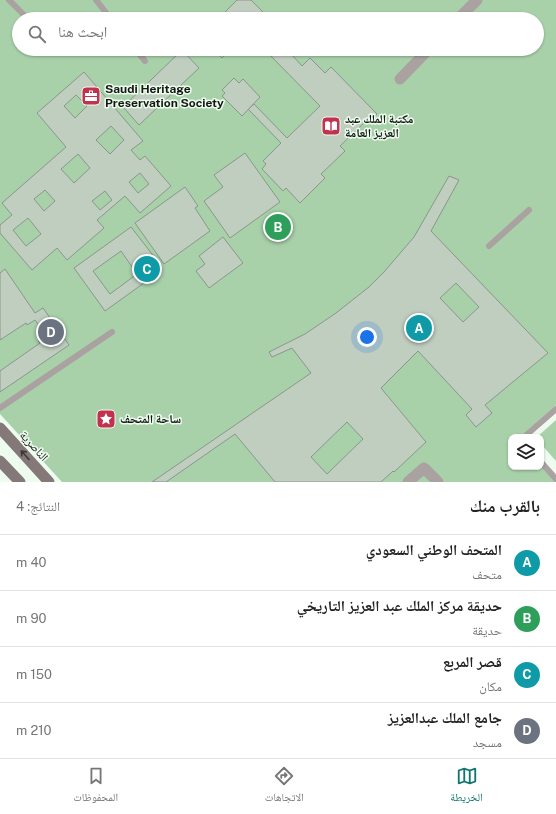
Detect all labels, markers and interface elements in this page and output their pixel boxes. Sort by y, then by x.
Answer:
search box [12,12,544,56]
icon: search [26,23,48,45]
text: ابحث هنا [58,23,107,40]
place label: Saudi Heritage Preservation Society [105,82,224,110]
office icon: Saudi Heritage Preservation Society [80,85,102,107]
place label: مكتبة الملك عبد العزيز العامة [345,112,414,140]
library icon: مكتبة الملك عبد العزيز العامة [320,115,342,137]
pin: B [265,212,291,242]
pin: C [134,254,160,284]
pin: A [406,313,432,343]
pin: D [38,317,64,347]
your location [357,327,377,347]
place icon: ساحة المتحف [95,408,117,430]
place label: ساحة المتحف [120,412,181,426]
street label: الناصرية [17,428,51,464]
map controls [508,434,544,470]
button: layers [508,434,544,470]
one-way arrow [20,450,29,460]
text: بالقرب منك [470,496,540,516]
text: النتائج: 4 [16,499,60,514]
text: المتحف الوطني السعودي [366,541,502,558]
text: 40 m [16,555,47,570]
text: A [522,555,532,570]
text: متحف [472,567,502,582]
text: حديقة مركز الملك عبد العزيز التاريخي [297,597,502,614]
text: 90 m [16,611,46,626]
text: B [523,611,531,626]
text: حديقة [472,623,502,638]
text: قصر المربع [443,653,502,670]
text: 150 m [16,667,52,682]
text: C [522,667,532,682]
text: مكان [479,679,502,694]
text: جامع الملك عبدالعزيز [388,709,502,726]
text: 210 m [16,723,51,738]
text: D [522,723,532,738]
text: مسجد [473,735,502,750]
tab: المحفوظات [73,765,118,808]
tab: الاتجاهات [265,765,304,808]
tab: الخريطة [450,765,483,808]

